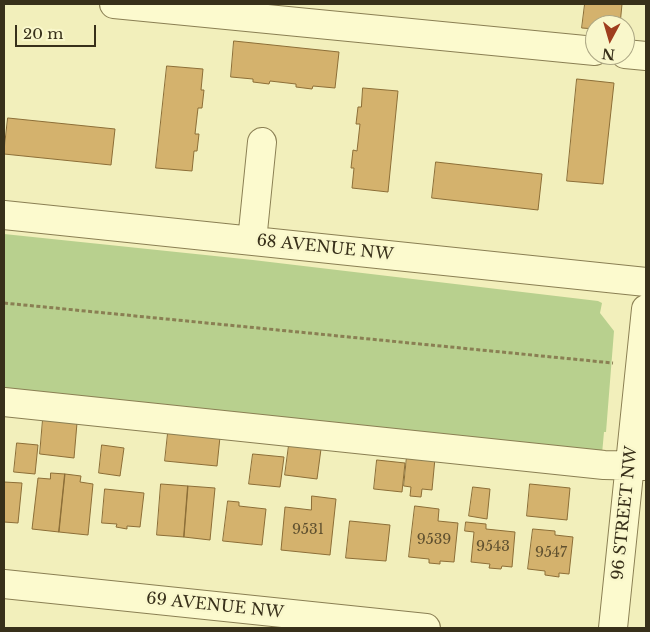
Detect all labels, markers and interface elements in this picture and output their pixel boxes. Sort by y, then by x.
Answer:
scale bar [18,15,99,47]
north arrow [585,15,635,65]
text: 20 m [23,24,63,43]
text: N [601,44,616,64]
street label: 68 AVENUE NW [256,231,394,265]
street label: 96 STREET NW [608,445,642,581]
house number: 9531 [292,522,324,538]
house number: 9539 [417,532,451,548]
house number: 9543 [476,539,510,555]
house number: 9547 [535,545,567,561]
street label: 69 AVENUE NW [145,589,285,623]

